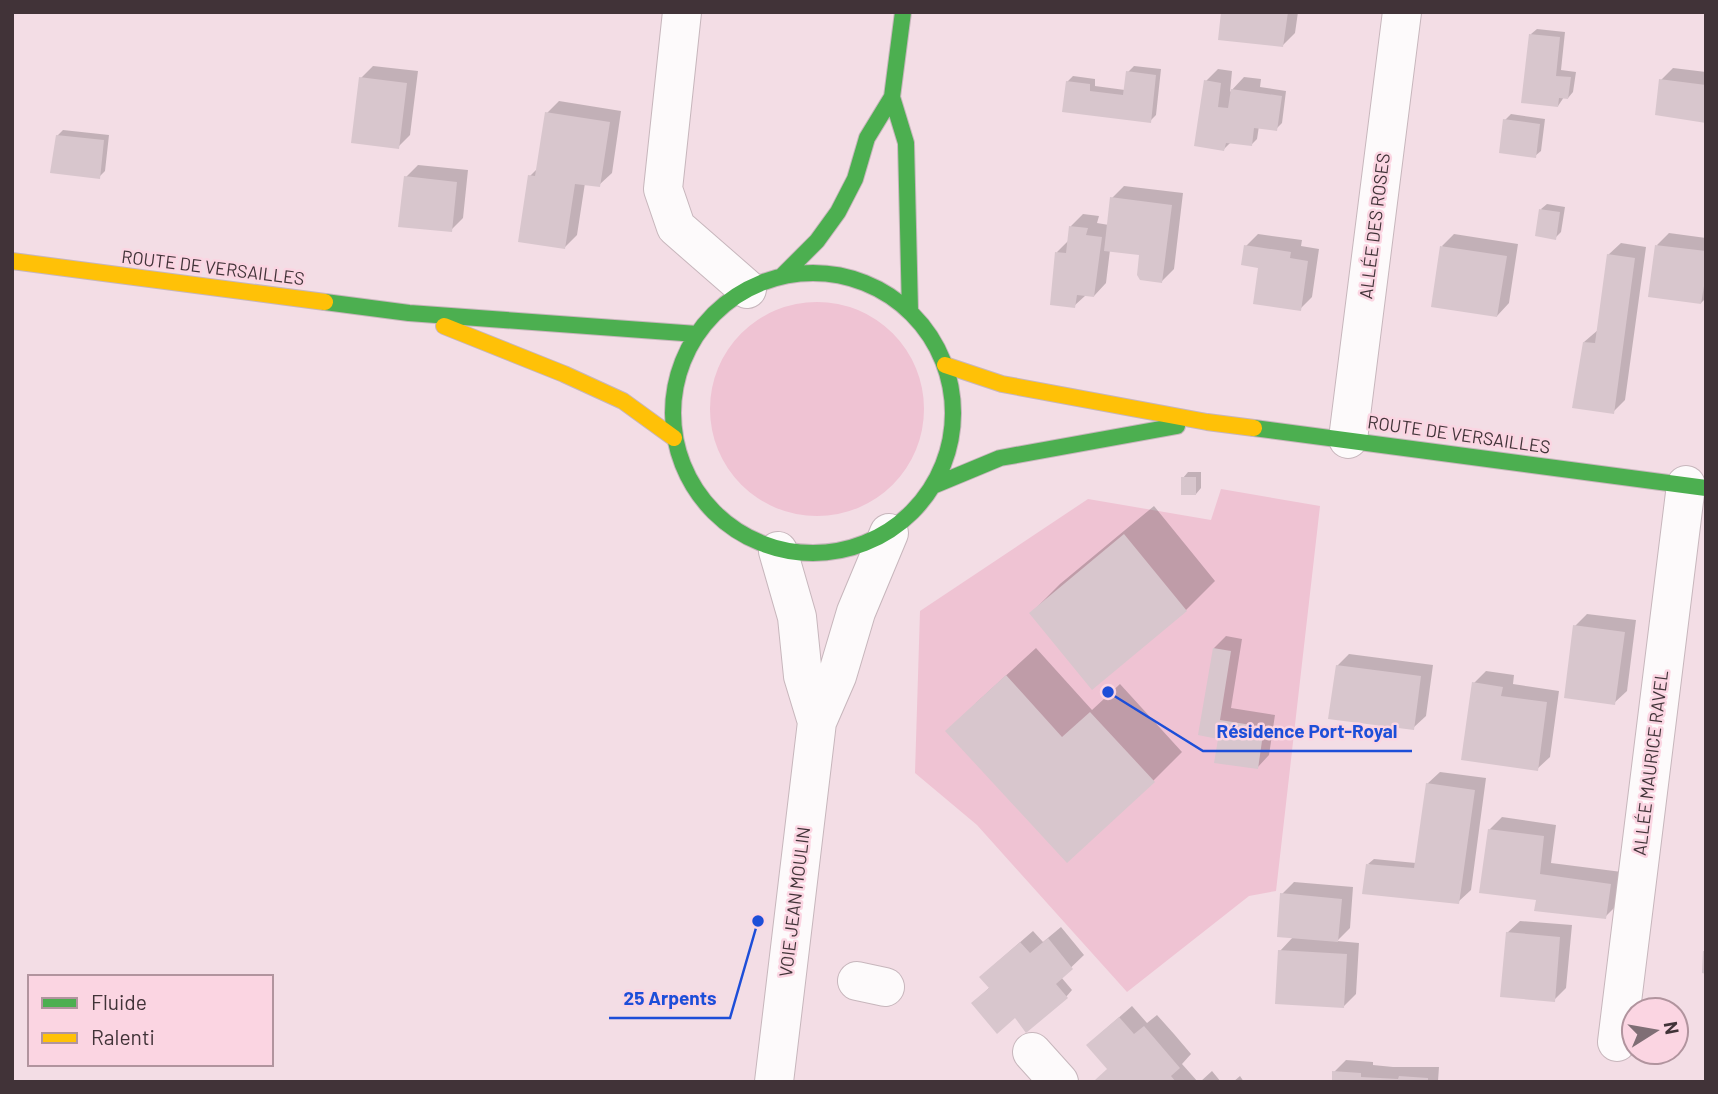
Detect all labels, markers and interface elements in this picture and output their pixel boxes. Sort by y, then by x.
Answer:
street label: ALLÉE DES ROSES [1354,152,1394,300]
street label: ROUTE DE VERSAILLES [120,245,306,289]
street label: ROUTE DE VERSAILLES [1366,410,1552,458]
street label: ALLÉE MAURICE RAVEL [1628,669,1672,857]
callout: Résidence Port-Royal [1203,711,1412,751]
text: Résidence Port-Royal [1217,719,1397,742]
street label: VOIE JEAN MOULIN [774,825,814,978]
legend [28,975,273,1066]
callout: 25 Arpents [609,978,730,1018]
text: 25 Arpents [624,986,716,1009]
text: Fluide [91,989,147,1014]
north arrow [1620,996,1690,1066]
text: N [1660,1019,1685,1036]
text: Ralenti [91,1024,155,1049]

